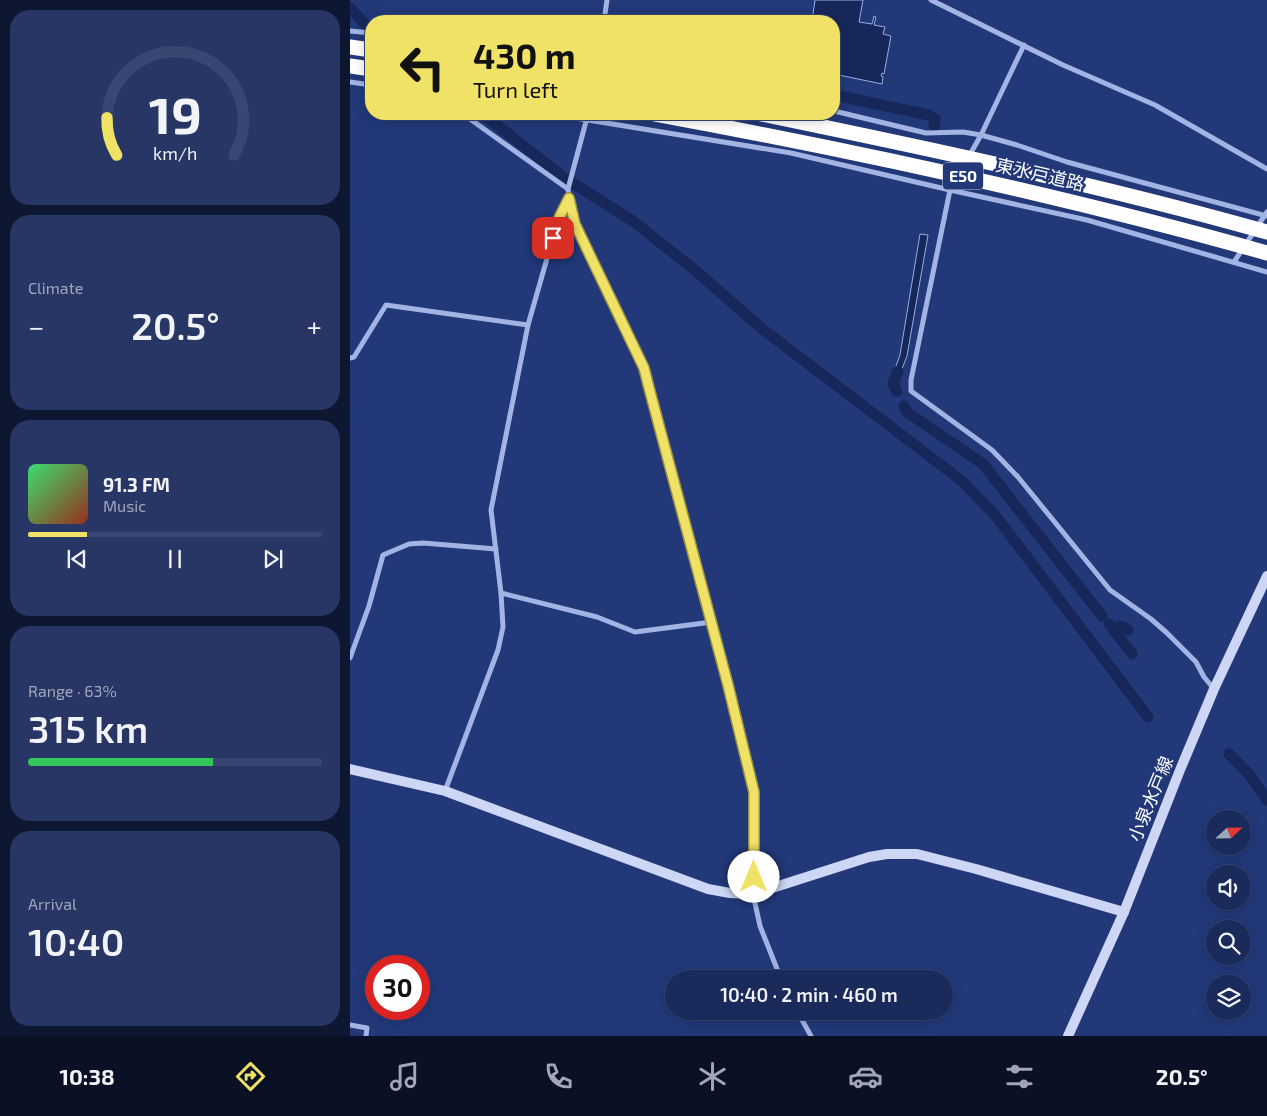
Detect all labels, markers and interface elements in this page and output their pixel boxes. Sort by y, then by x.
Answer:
text: 430 m [473,34,576,76]
icon: left [390,35,455,100]
text: Turn left [473,76,558,102]
text: 19 [148,82,202,144]
text: km/h [153,142,197,164]
street label: 東水戸道路 [994,153,1087,195]
road number: E50 [943,162,983,190]
pin [532,217,574,259]
icon: arrive [539,224,567,252]
text: Climate [28,278,83,297]
text: 20.5° [131,302,220,348]
text: − [28,309,44,343]
text: + [307,309,322,343]
text: 91.3 FM [103,473,170,496]
text: Music [103,496,146,515]
icon: previous [63,545,91,573]
icon: pause [161,545,189,573]
icon: next [259,545,287,573]
text: Range · 63% [28,681,117,700]
text: 315 km [28,705,148,751]
street label: 小泉水戸線 [1123,753,1177,844]
north arrow [1206,810,1251,855]
map controls [1206,810,1251,1020]
position arrow [727,850,779,902]
button: sound [1206,865,1251,910]
text: Arrival [28,894,77,913]
text: 10:40 [28,918,124,964]
button: search [1206,920,1251,965]
speed limit sign: 30 [365,955,430,1020]
button: layers [1206,975,1251,1020]
text: 10:40 · 2 min · 460 m [720,983,898,1006]
icon: directions [233,1059,268,1094]
icon: music [387,1059,422,1094]
icon: phone [541,1059,576,1094]
icon: climate [695,1059,730,1094]
icon: car [848,1059,883,1094]
icon: filters [1002,1059,1037,1094]
text: 10:38 [59,1063,115,1089]
text: 20.5° [1156,1063,1208,1089]

